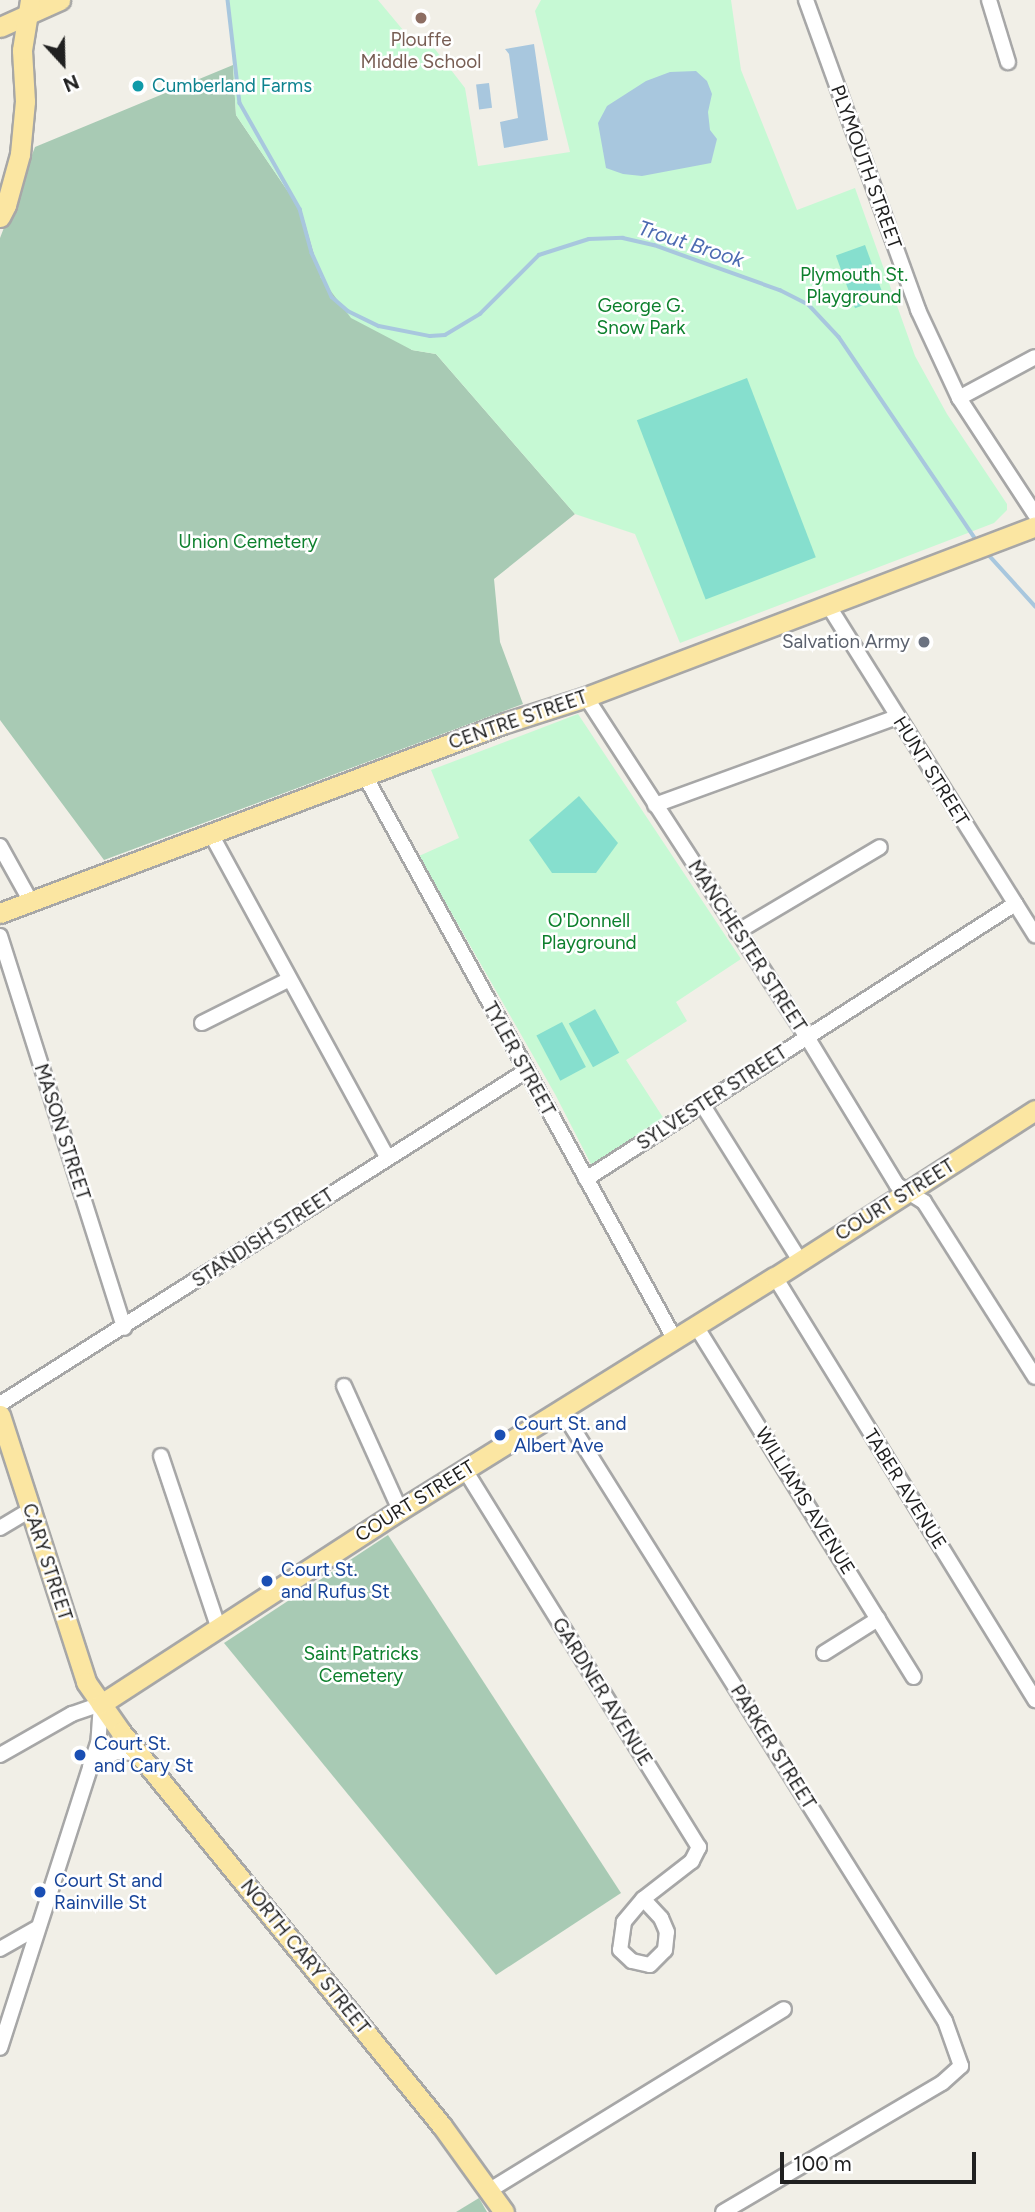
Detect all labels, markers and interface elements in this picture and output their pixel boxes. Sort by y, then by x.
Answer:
marker: Plouffe Middle School [413,10,429,26]
north arrow [28,28,98,98]
place label: Plouffe Middle School [361,29,481,73]
text: N [60,70,82,96]
place label: Cumberland Farms [152,75,312,97]
marker: Cumberland Farms [130,78,146,94]
street label: PLYMOUTH STREET [826,82,906,252]
water label: Trout Brook [635,215,747,273]
park label: Plymouth St. Playground [800,264,908,308]
park label: George G. Snow Park [597,295,685,339]
park label: Union Cemetery [178,531,318,553]
place label: Salvation Army [782,631,910,653]
marker: Salvation Army [916,634,932,650]
street label: CENTRE STREET [446,686,590,754]
street label: HUNT STREET [888,712,974,830]
street label: MANCHESTER STREET [683,856,811,1036]
park label: O'Donnell Playground [541,910,637,954]
street label: TYLER STREET [478,998,560,1120]
street label: SYLVESTER STREET [633,1041,791,1155]
street label: MASON STREET [29,1061,95,1203]
street label: COURT STREET [831,1154,959,1246]
street label: STANDISH STREET [188,1184,338,1292]
place label: Court St. and Albert Ave [514,1413,627,1457]
street label: WILLIAMS AVENUE [750,1423,860,1579]
street label: TABER AVENUE [859,1425,951,1553]
marker: Court St. and Albert Ave [492,1427,508,1443]
street label: COURT STREET [351,1455,479,1547]
street label: CARY STREET [17,1501,77,1623]
place label: Court St. and Rufus St [281,1559,390,1603]
marker: Court St. and Rufus St [259,1573,275,1589]
street label: GARDNER AVENUE [547,1614,657,1770]
park label: Saint Patricks Cemetery [303,1643,419,1687]
street label: PARKER STREET [726,1681,820,1813]
place label: Court St. and Cary St [94,1733,193,1777]
marker: Court St. and Cary St [72,1747,88,1763]
place label: Court St and Rainville St [54,1870,163,1914]
street label: NORTH CARY STREET [236,1875,374,2039]
marker: Court St and Rainville St [32,1884,48,1900]
scale bar [783,2138,979,2182]
text: 100 m [793,2151,852,2176]

